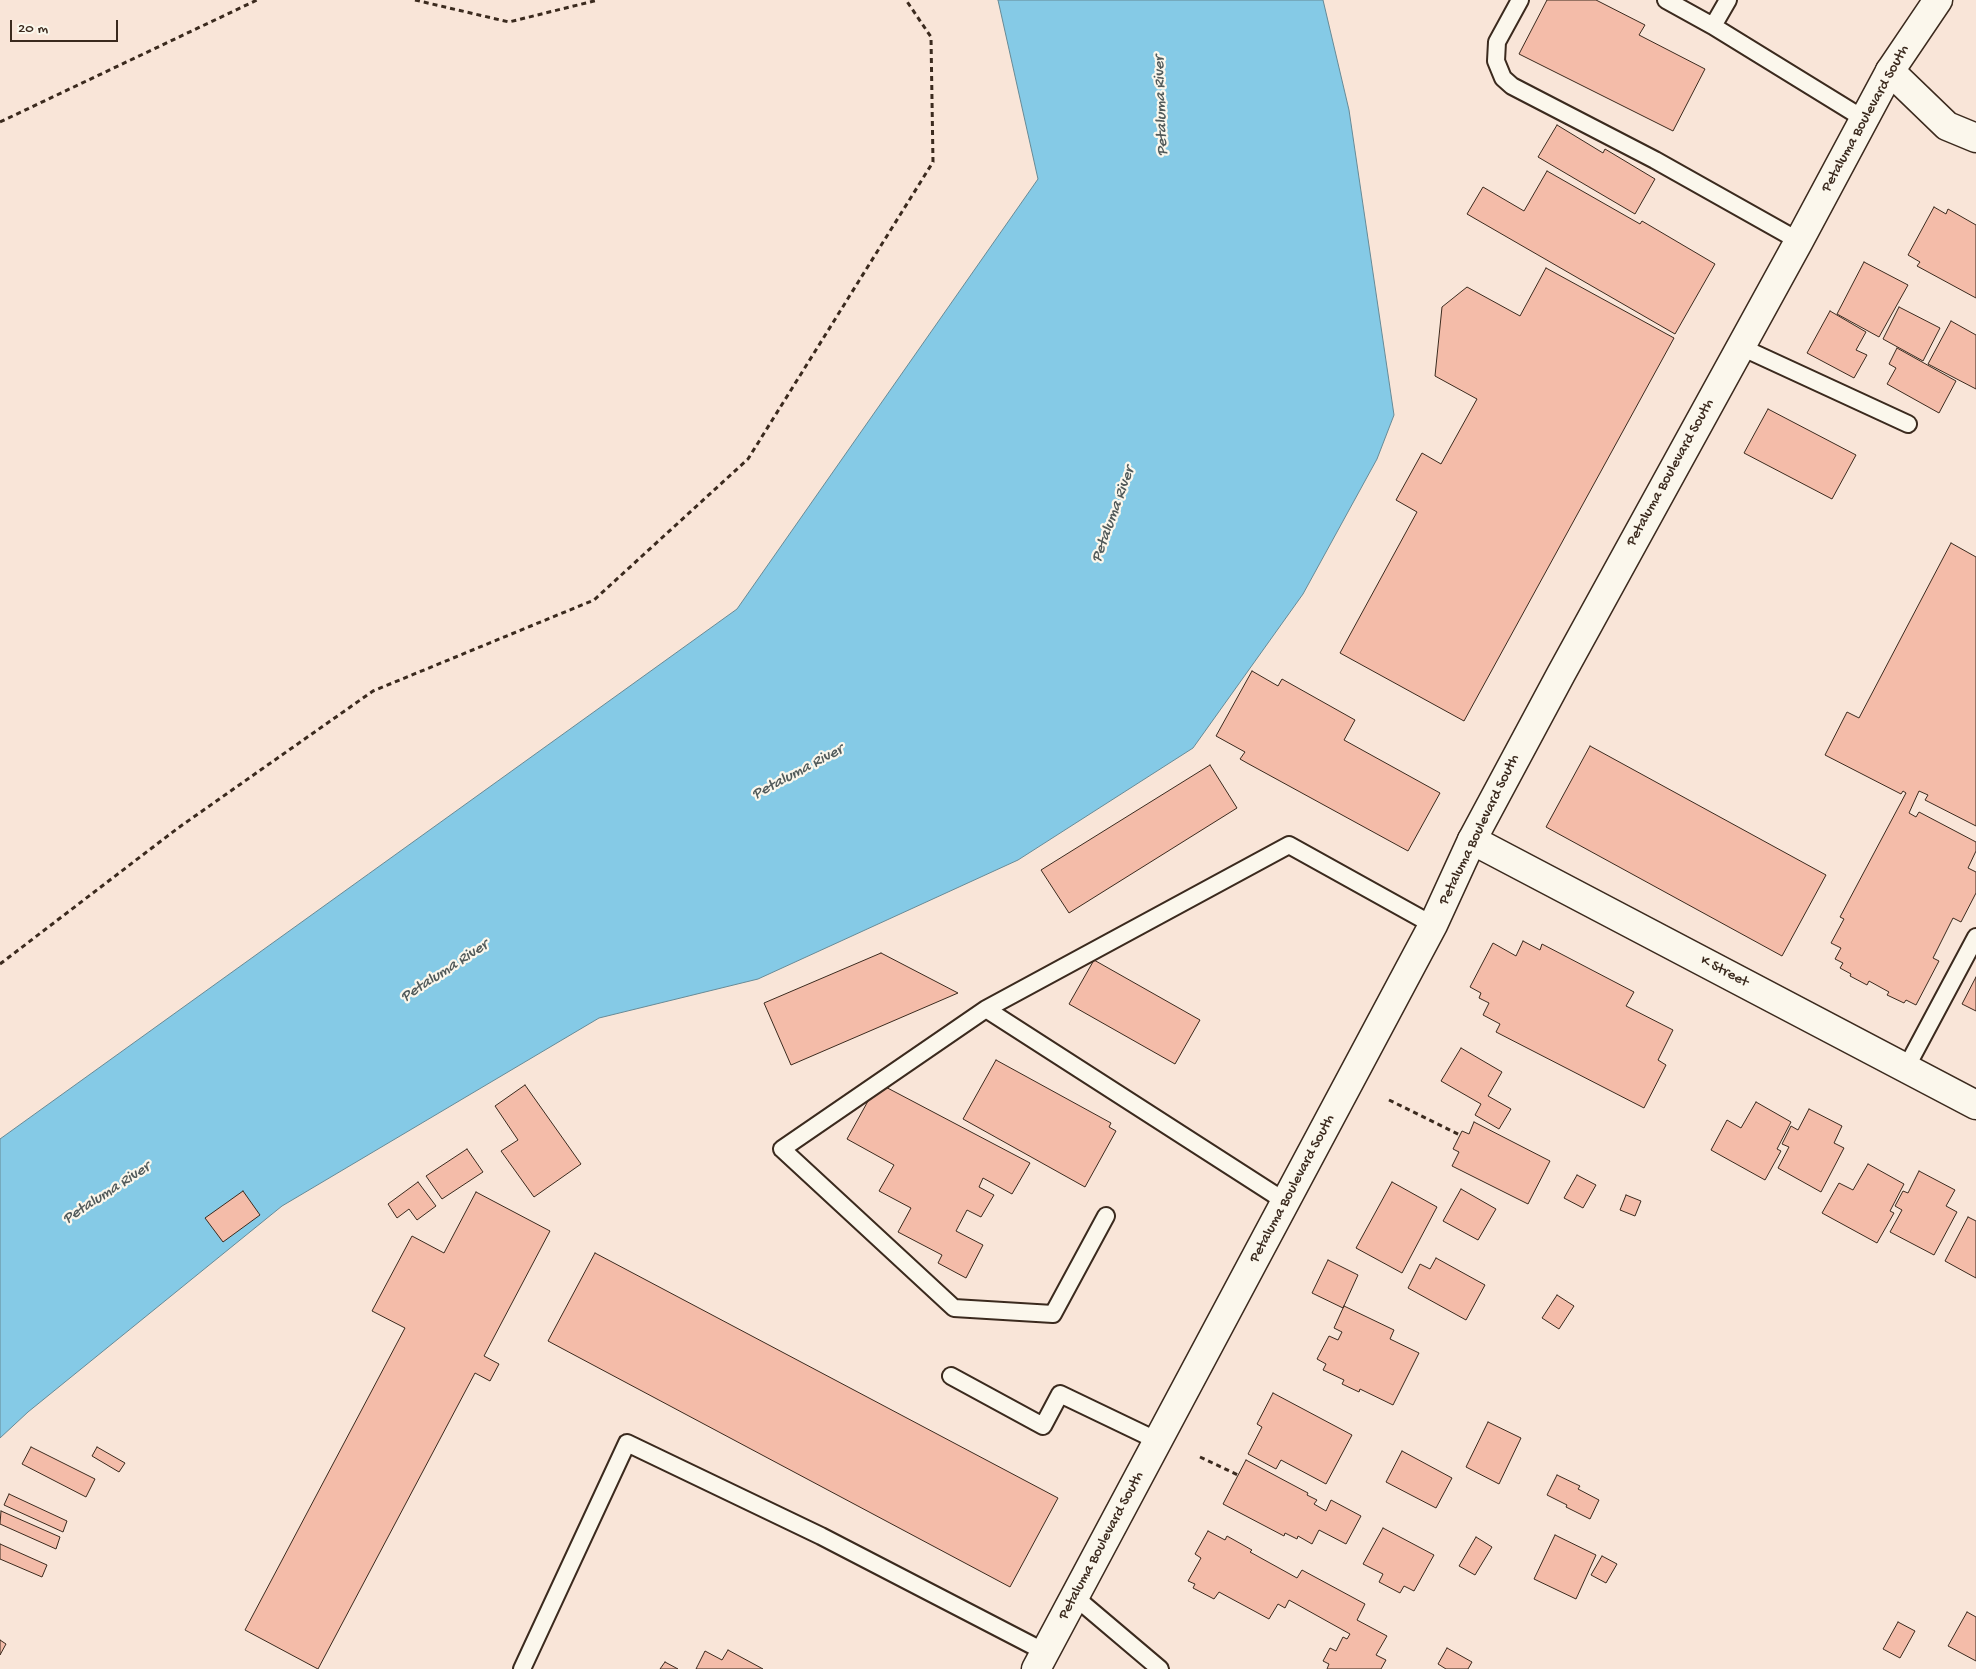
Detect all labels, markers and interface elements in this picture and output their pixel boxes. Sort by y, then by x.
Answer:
scale bar [12,10,120,42]
text: 20 m [18,20,48,38]
street label: Petaluma Boulevard South [1818,42,1914,196]
water label: Petaluma River [1151,56,1173,156]
street label: Petaluma Boulevard South [1623,396,1719,550]
water label: Petaluma River [1088,465,1140,565]
water label: Petaluma River [749,741,847,805]
street label: Petaluma Boulevard South [1436,752,1524,908]
water label: Petaluma River [398,937,492,1007]
street label: K Street [1697,952,1751,992]
street label: Petaluma Boulevard South [1246,1112,1340,1266]
water label: Petaluma River [60,1159,154,1229]
street label: Petaluma Boulevard South [1055,1469,1149,1623]

